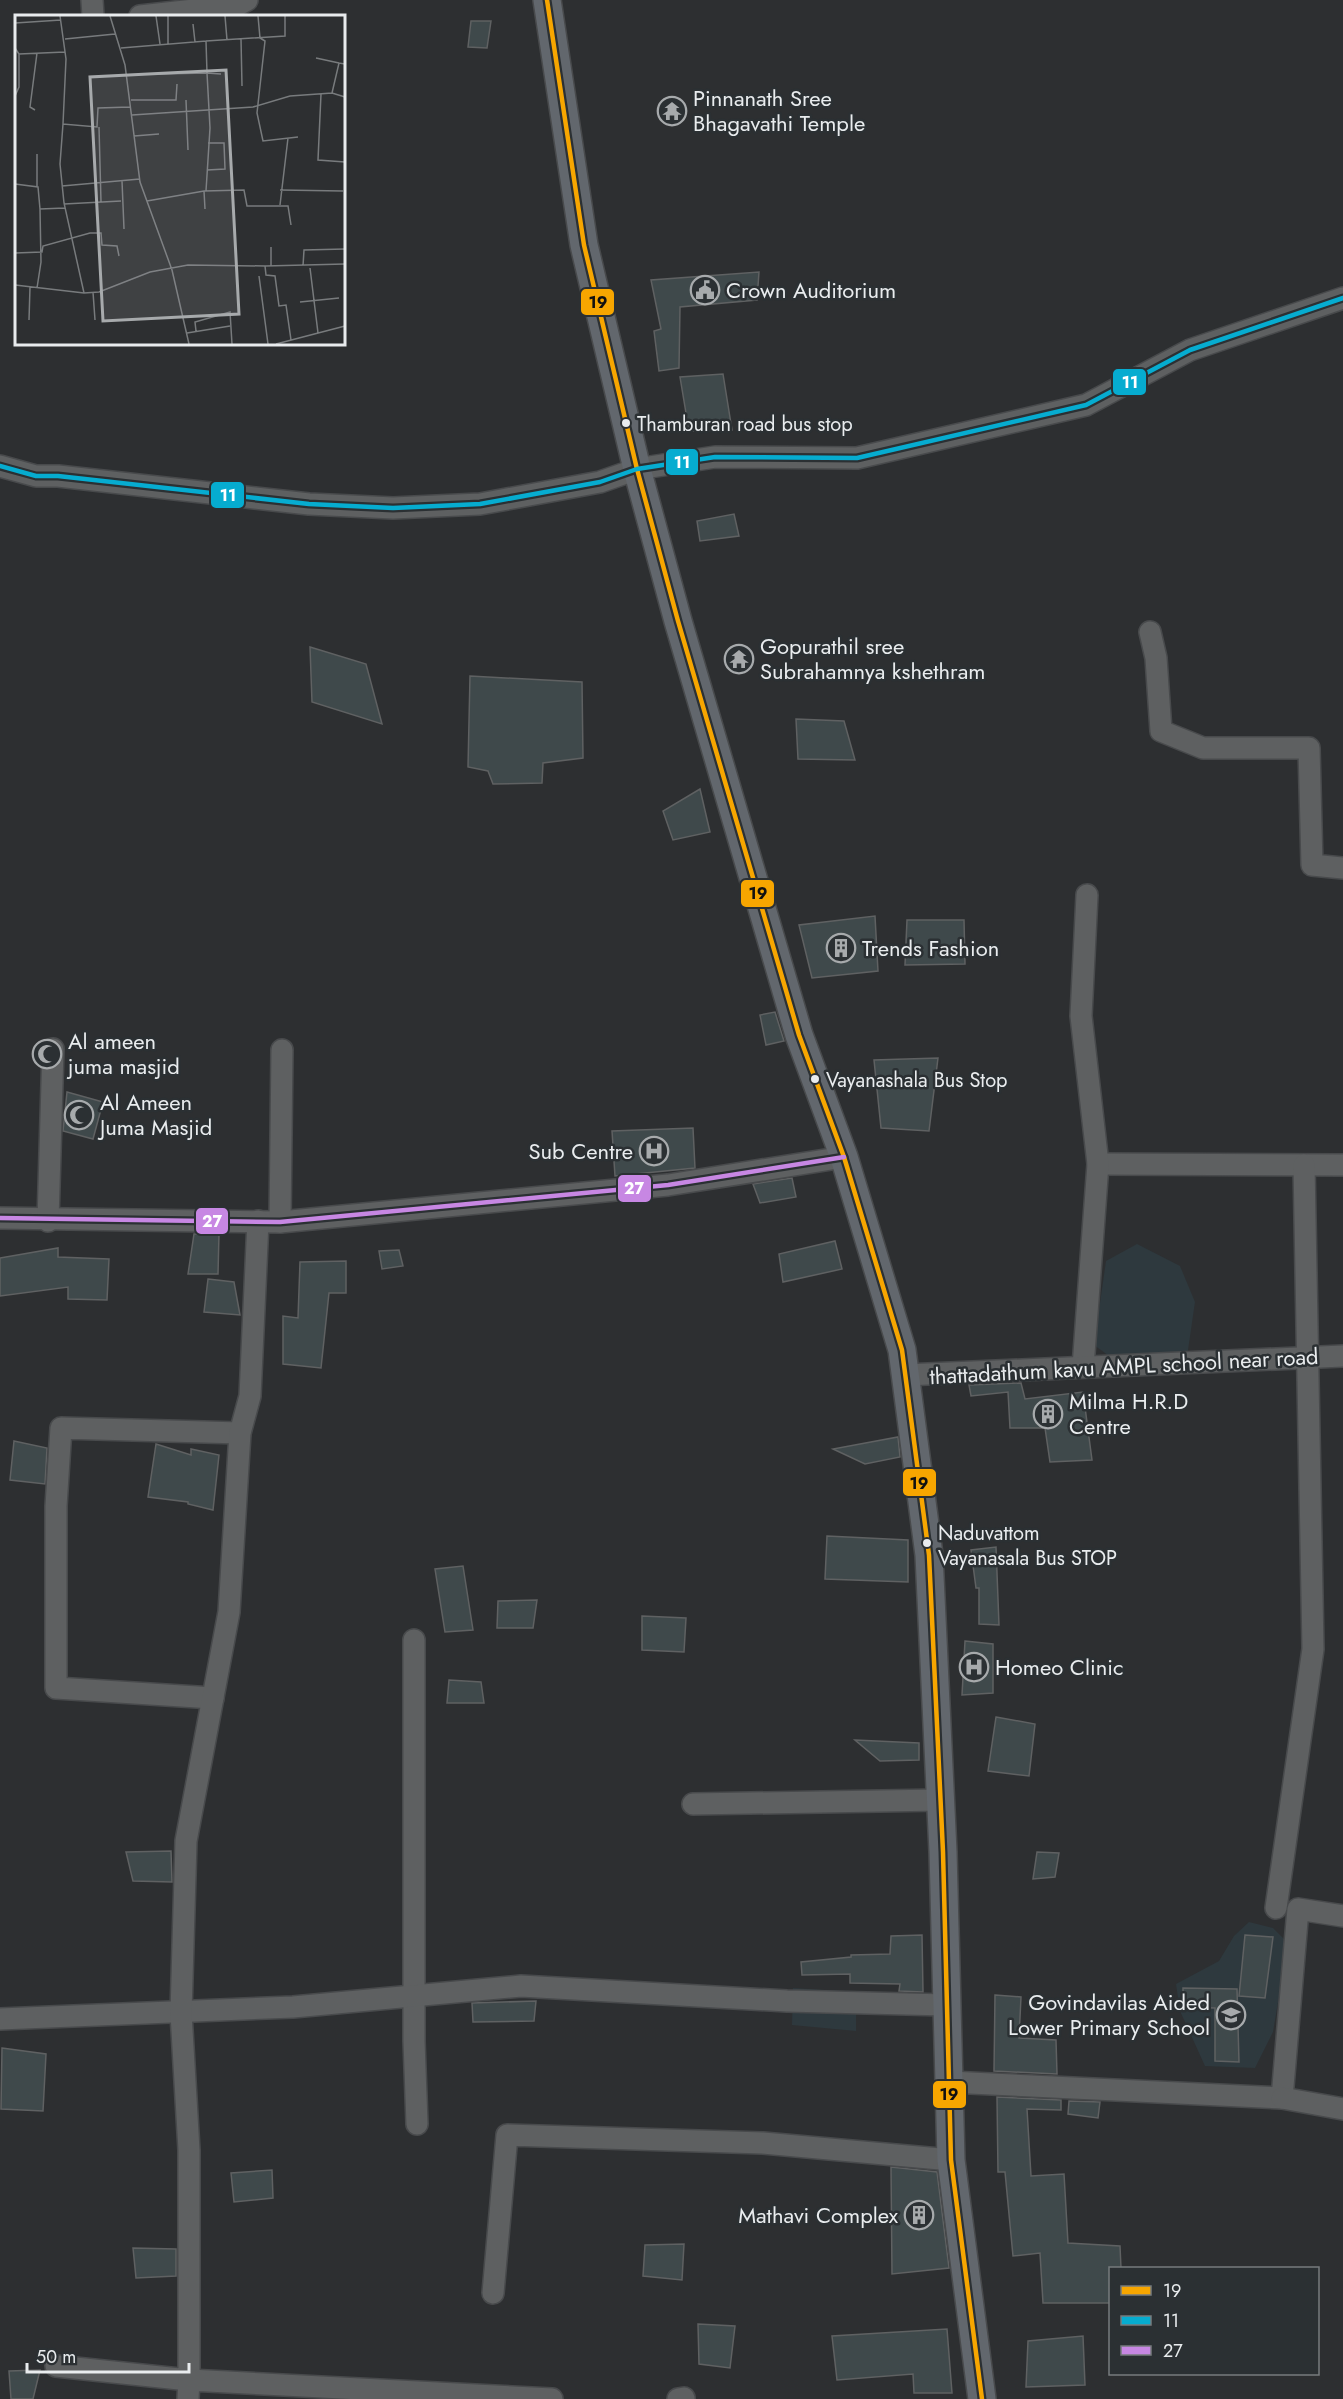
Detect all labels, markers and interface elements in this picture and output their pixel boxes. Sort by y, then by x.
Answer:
inset map [15,15,345,345]
place label: Pinnanath Sree Bhagavathi Temple [693,82,865,139]
temple icon: Pinnanath Sree Bhagavathi Temple [656,95,688,127]
public building icon: Crown Auditorium [689,274,721,306]
place label: Crown Auditorium [726,274,896,306]
line badge: 19 [580,288,615,316]
text: 19 [589,291,607,314]
line badge: 11 [1112,368,1147,396]
text: 11 [1122,371,1138,394]
place label: Thamburan road bus stop [637,410,853,439]
marker: Thamburan road bus stop [620,417,632,429]
line badge: 11 [665,448,699,476]
text: 11 [674,451,690,474]
line badge: 11 [210,481,245,509]
text: 11 [220,484,236,507]
place label: Gopurathil sree Subrahamnya kshethram [760,630,985,687]
temple icon: Gopurathil sree Subrahamnya kshethram [723,643,755,675]
line badge: 19 [740,879,775,908]
text: 19 [749,882,767,905]
building icon: Trends Fashion [825,932,857,964]
place label: Trends Fashion [862,932,999,964]
place label: Al ameen juma masjid [66,1025,180,1082]
mosque icon: Al ameen juma masjid [31,1038,63,1070]
place label: Vayanashala Bus Stop [826,1066,1007,1095]
marker: Vayanashala Bus Stop [809,1073,821,1085]
place label: Al Ameen Juma Masjid [97,1086,212,1143]
mosque icon: Al Ameen Juma Masjid [63,1099,95,1131]
place label: Sub Centre [528,1135,633,1167]
hospital icon: Sub Centre [638,1135,670,1167]
line badge: 27 [617,1174,652,1203]
text: 27 [624,1177,644,1200]
line badge: 27 [195,1207,229,1235]
text: 27 [202,1210,222,1233]
street label: thattadathum kavu AMPL school near road [929,1340,1319,1392]
place label: Milma H.R.D Centre [1069,1385,1188,1442]
building icon: Milma H.R.D Centre [1032,1398,1064,1430]
line badge: 19 [902,1468,937,1497]
text: 19 [910,1472,928,1495]
place label: Naduvattom Vayanasala Bus STOP [938,1519,1117,1573]
marker: Naduvattom Vayanasala Bus STOP [921,1537,933,1549]
hospital icon: Homeo Clinic [958,1651,990,1683]
place label: Homeo Clinic [995,1651,1123,1683]
place label: Govindavilas Aided Lower Primary School [1008,1986,1210,2043]
school or university icon: Govindavilas Aided Lower Primary School [1215,1999,1247,2031]
line badge: 19 [932,2080,967,2109]
text: 19 [940,2083,958,2106]
place label: Mathavi Complex [738,2199,899,2231]
building icon: Mathavi Complex [903,2199,935,2231]
legend [1109,2267,1319,2375]
text: 19 [1163,2278,1181,2304]
text: 11 [1163,2308,1179,2334]
scale bar [27,2336,189,2374]
text: 27 [1163,2338,1183,2364]
text: 50 m [36,2344,76,2370]

